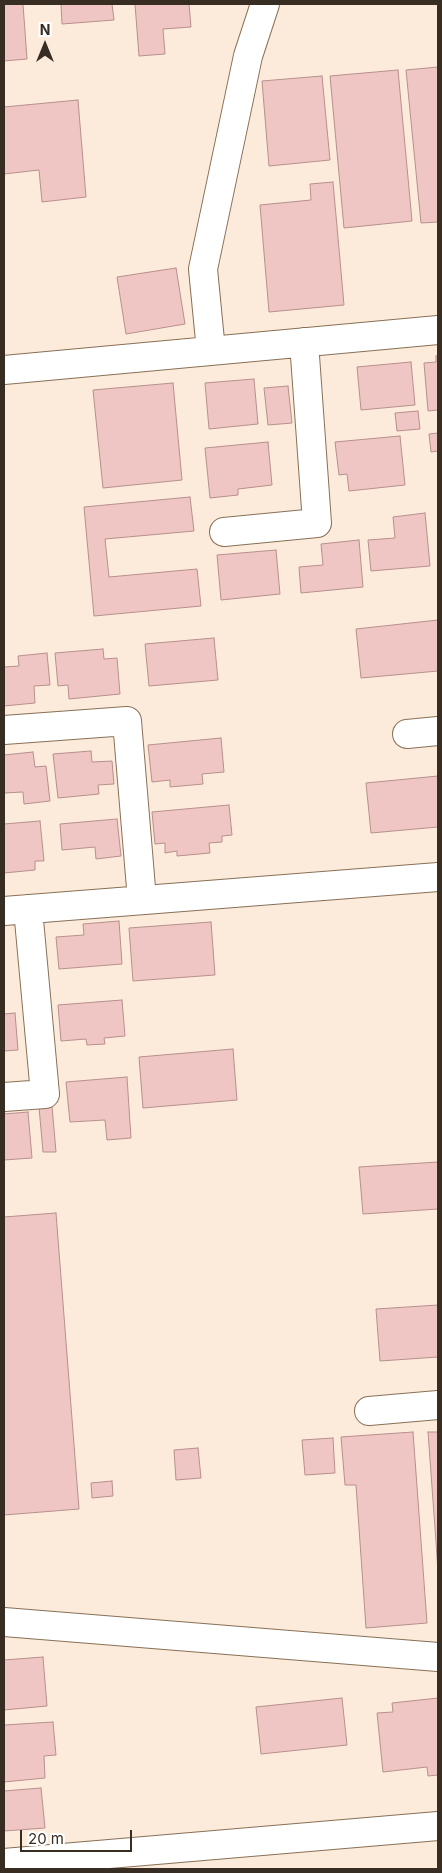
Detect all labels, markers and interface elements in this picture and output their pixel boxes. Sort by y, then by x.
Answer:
north arrow [20,20,70,70]
text: N [40,21,50,38]
scale bar [22,1820,135,1852]
text: 20 m [28,1829,64,1848]

